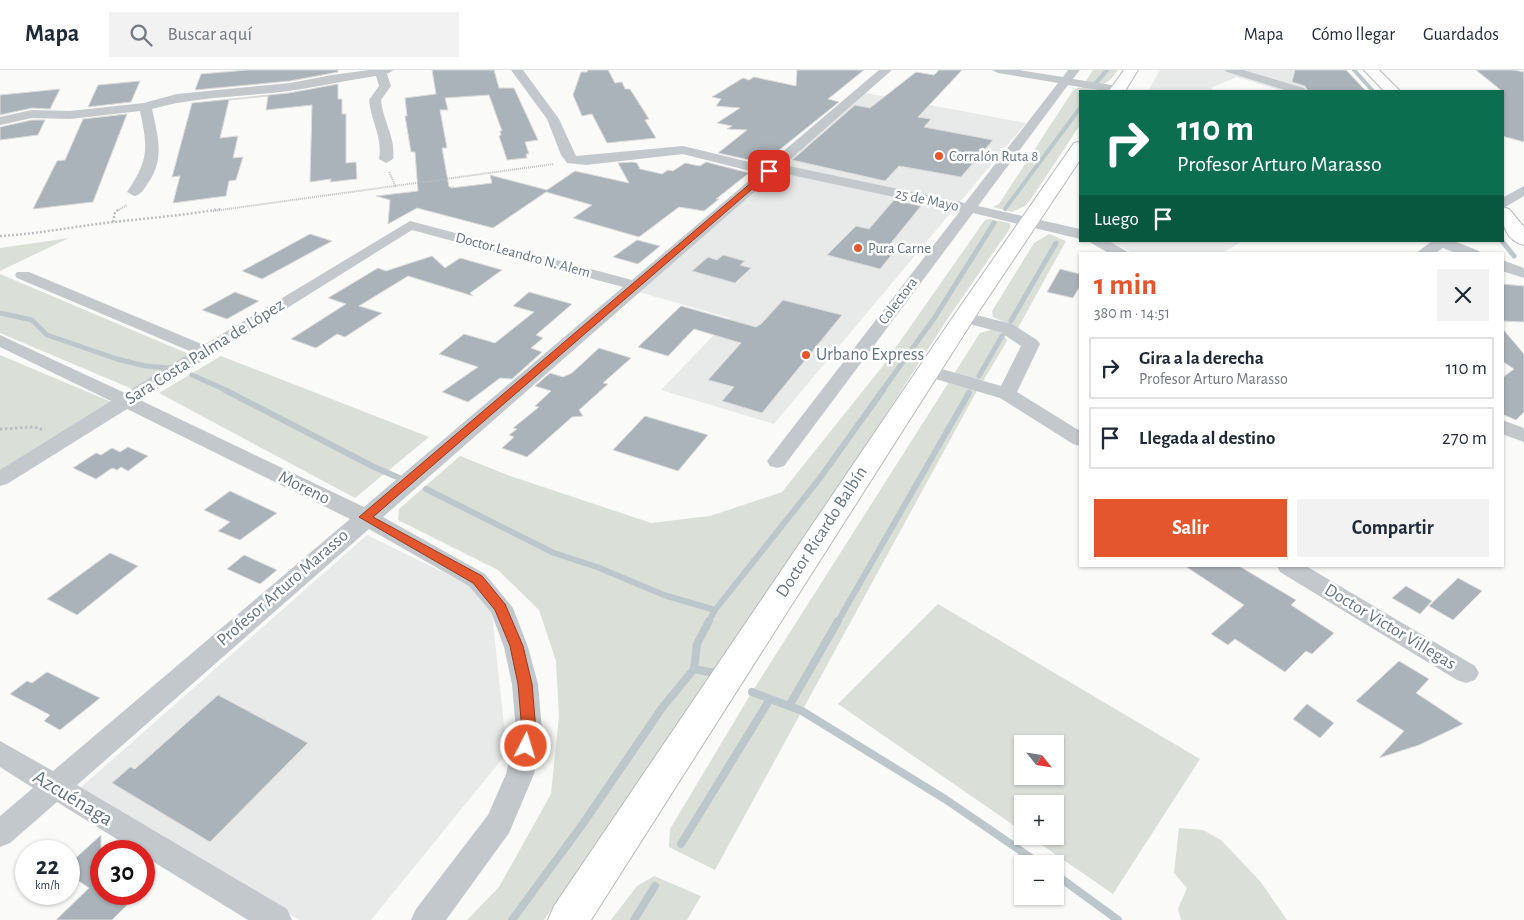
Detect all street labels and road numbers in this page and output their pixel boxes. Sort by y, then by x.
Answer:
street label: 25 de Mayo [894,186,960,214]
street label: Doctor Leandro N. Alem [454,230,592,280]
street label: Colectora [876,275,920,327]
street label: Sara Costa Palma de López [122,296,288,408]
street label: Doctor Ricardo Balbín [773,463,871,601]
street label: Moreno [275,468,333,508]
street label: Profesor Arturo Marasso [214,526,352,650]
street label: Doctor Victor Villegas [1321,581,1459,673]
street label: Azcuénaga [29,766,117,830]

